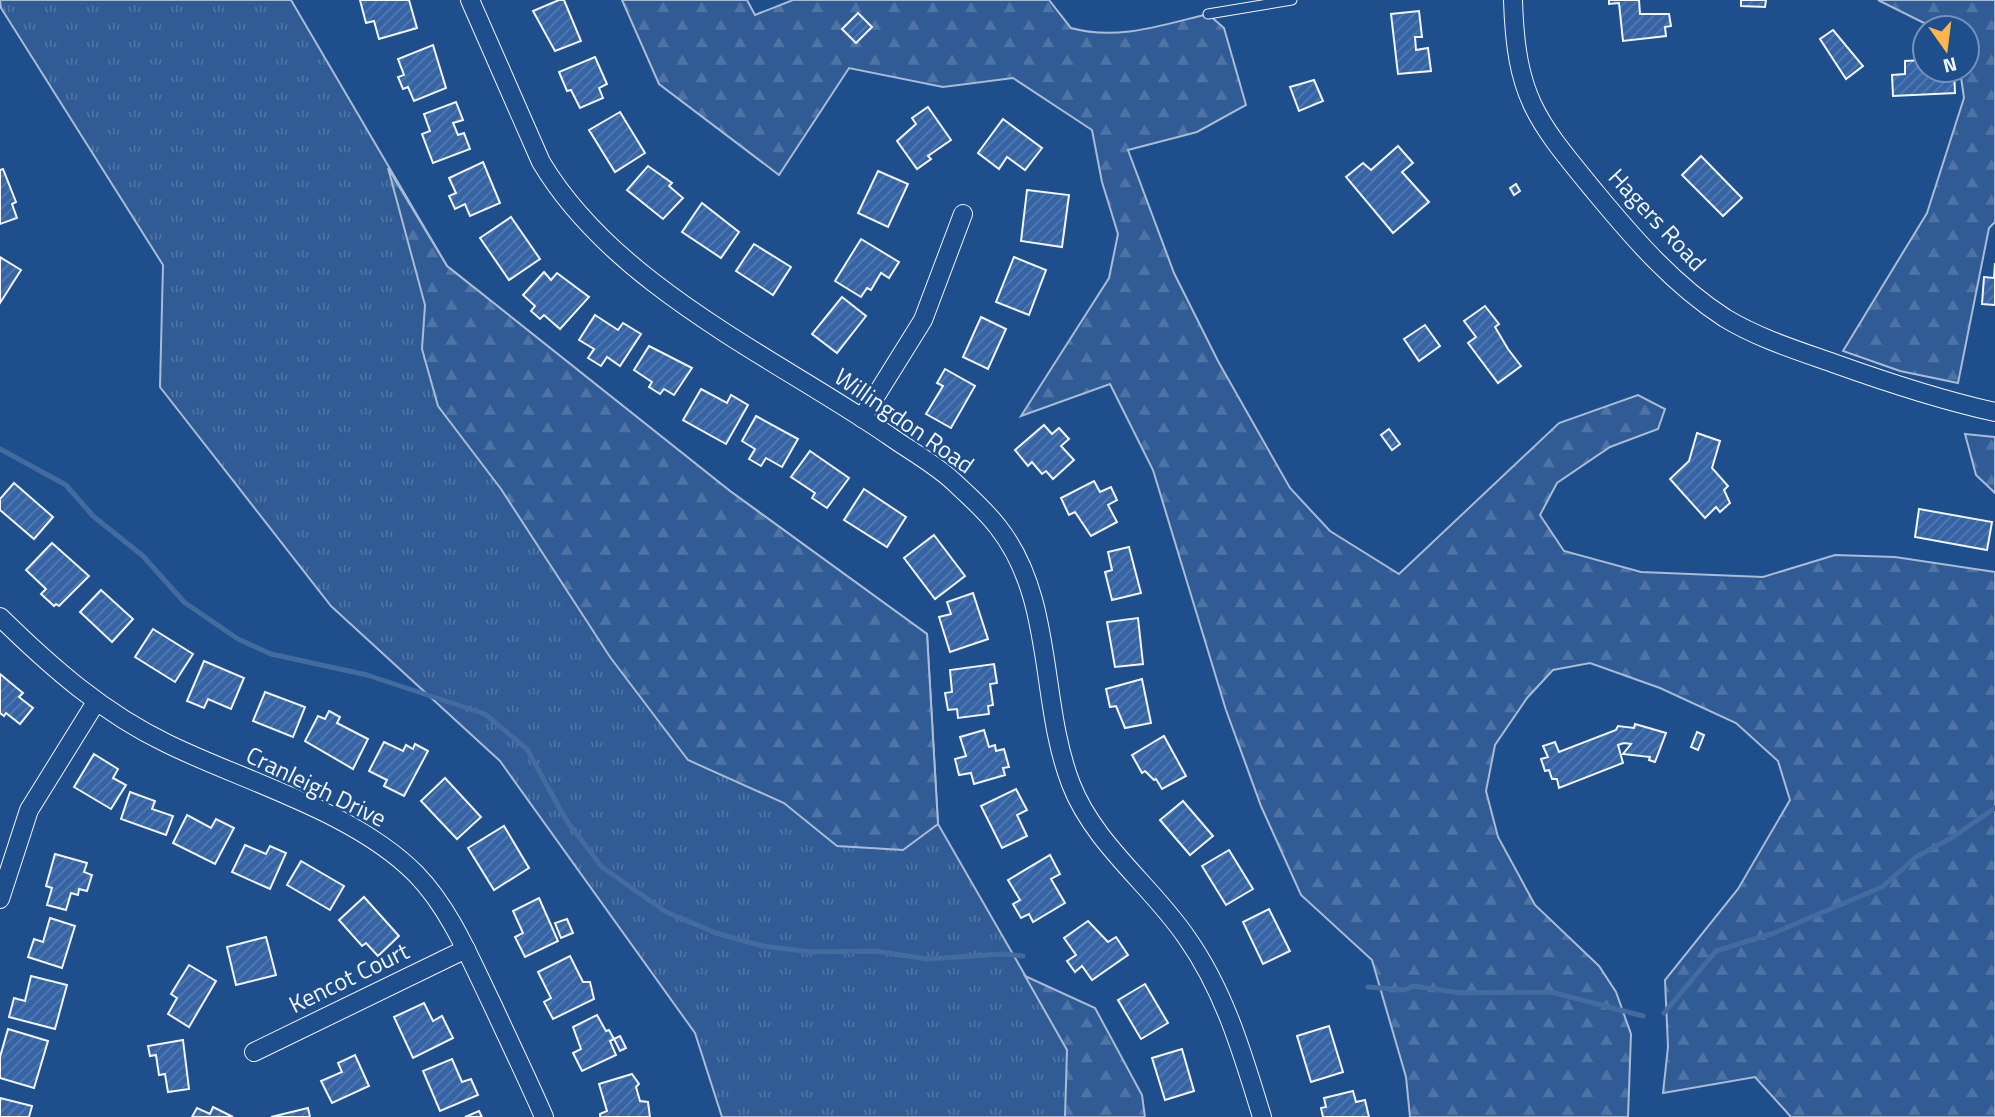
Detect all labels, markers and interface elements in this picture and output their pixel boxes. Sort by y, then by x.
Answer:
north arrow [1911,14,1981,84]
text: N [1940,50,1960,82]
street label: Hagers Road [1600,160,1715,279]
street label: Willingdon Road [827,359,982,482]
street label: Cranleigh Drive [240,737,393,836]
street label: Kencot Court [282,932,415,1022]

